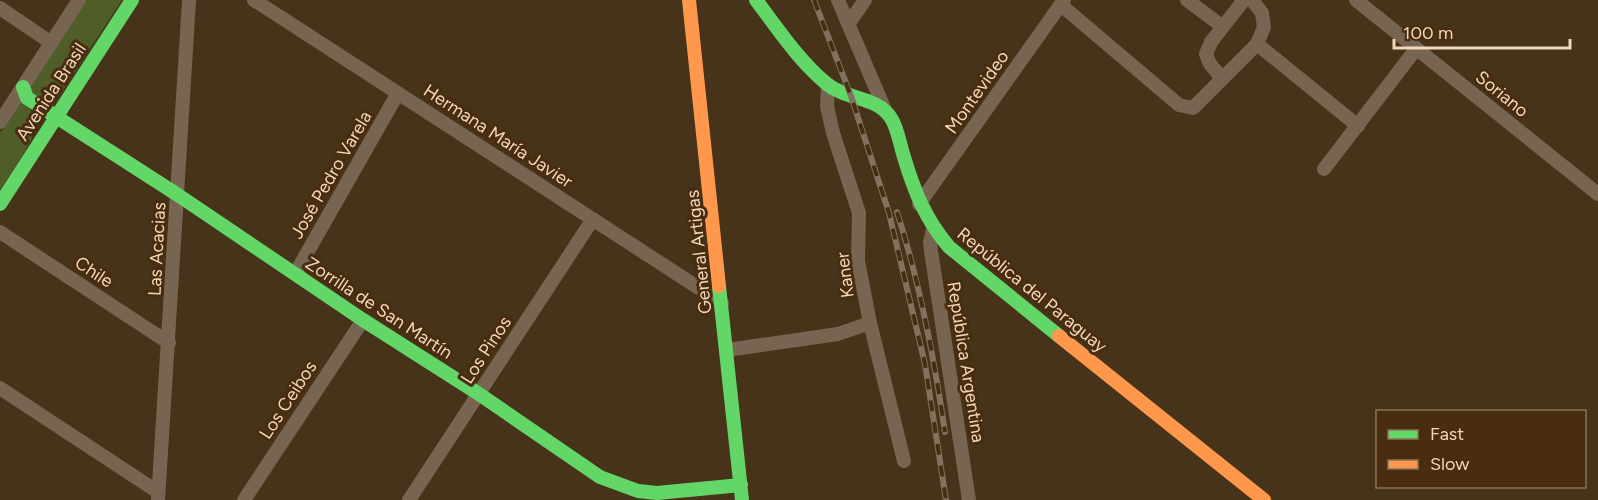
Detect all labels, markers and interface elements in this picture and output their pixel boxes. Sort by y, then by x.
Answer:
scale bar [1394,12,1570,50]
text: 100 m [1403,22,1453,44]
street label: Avenida Brasil [11,39,91,145]
street label: Montevideo [940,46,1014,138]
street label: Soriano [1471,66,1533,122]
street label: Hermana María Javier [419,79,577,193]
street label: José Pedro Varela [285,107,377,243]
street label: General Artigas [682,189,716,315]
street label: Las Acacias [144,202,170,296]
street label: República del Paraguay [953,223,1112,358]
street label: Kaner [831,251,859,299]
street label: Chile [71,252,117,292]
street label: Zorrilla de San Martín [301,252,457,364]
street label: República Argentina [942,280,990,444]
street label: Los Pinos [456,312,516,388]
street label: Los Ceibos [255,357,321,443]
legend [1376,410,1586,488]
text: Fast [1430,423,1464,445]
text: Slow [1430,453,1469,475]

